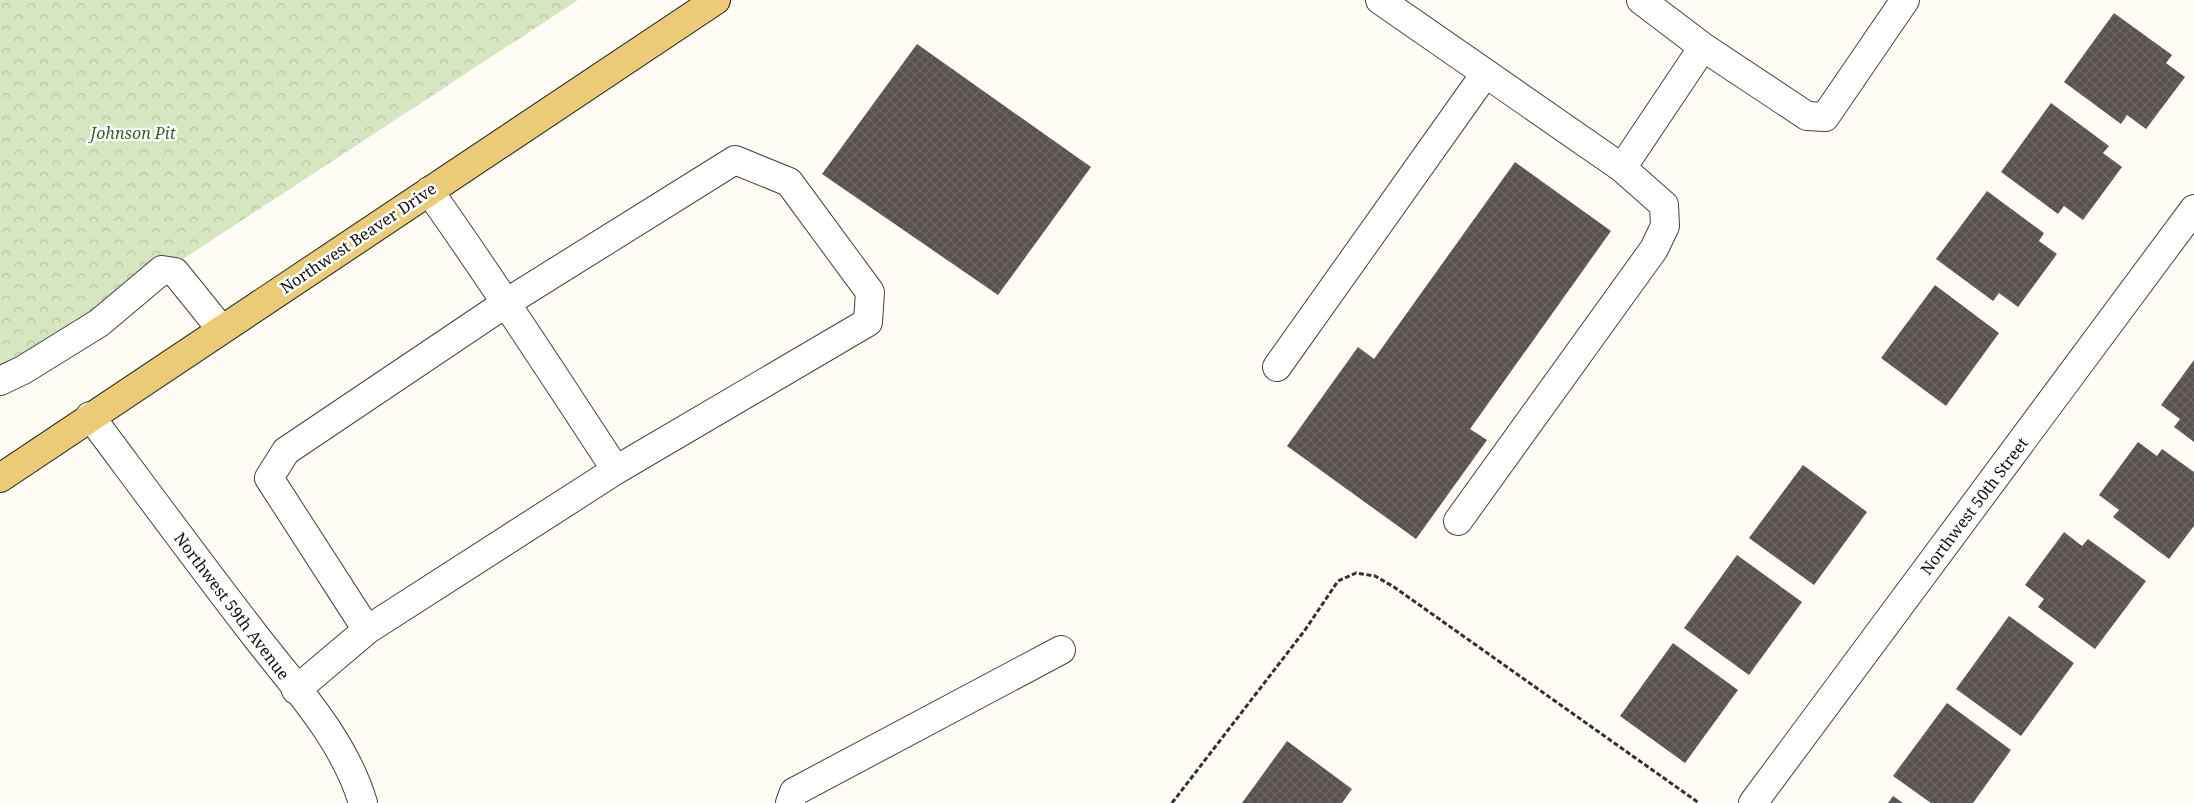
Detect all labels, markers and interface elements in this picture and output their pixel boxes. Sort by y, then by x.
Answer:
park label: Johnson Pit [87,122,176,144]
street label: Northwest Beaver Drive [276,177,440,299]
street label: Northwest 50th Street [1915,433,2033,579]
street label: Northwest 59th Avenue [169,528,295,684]

